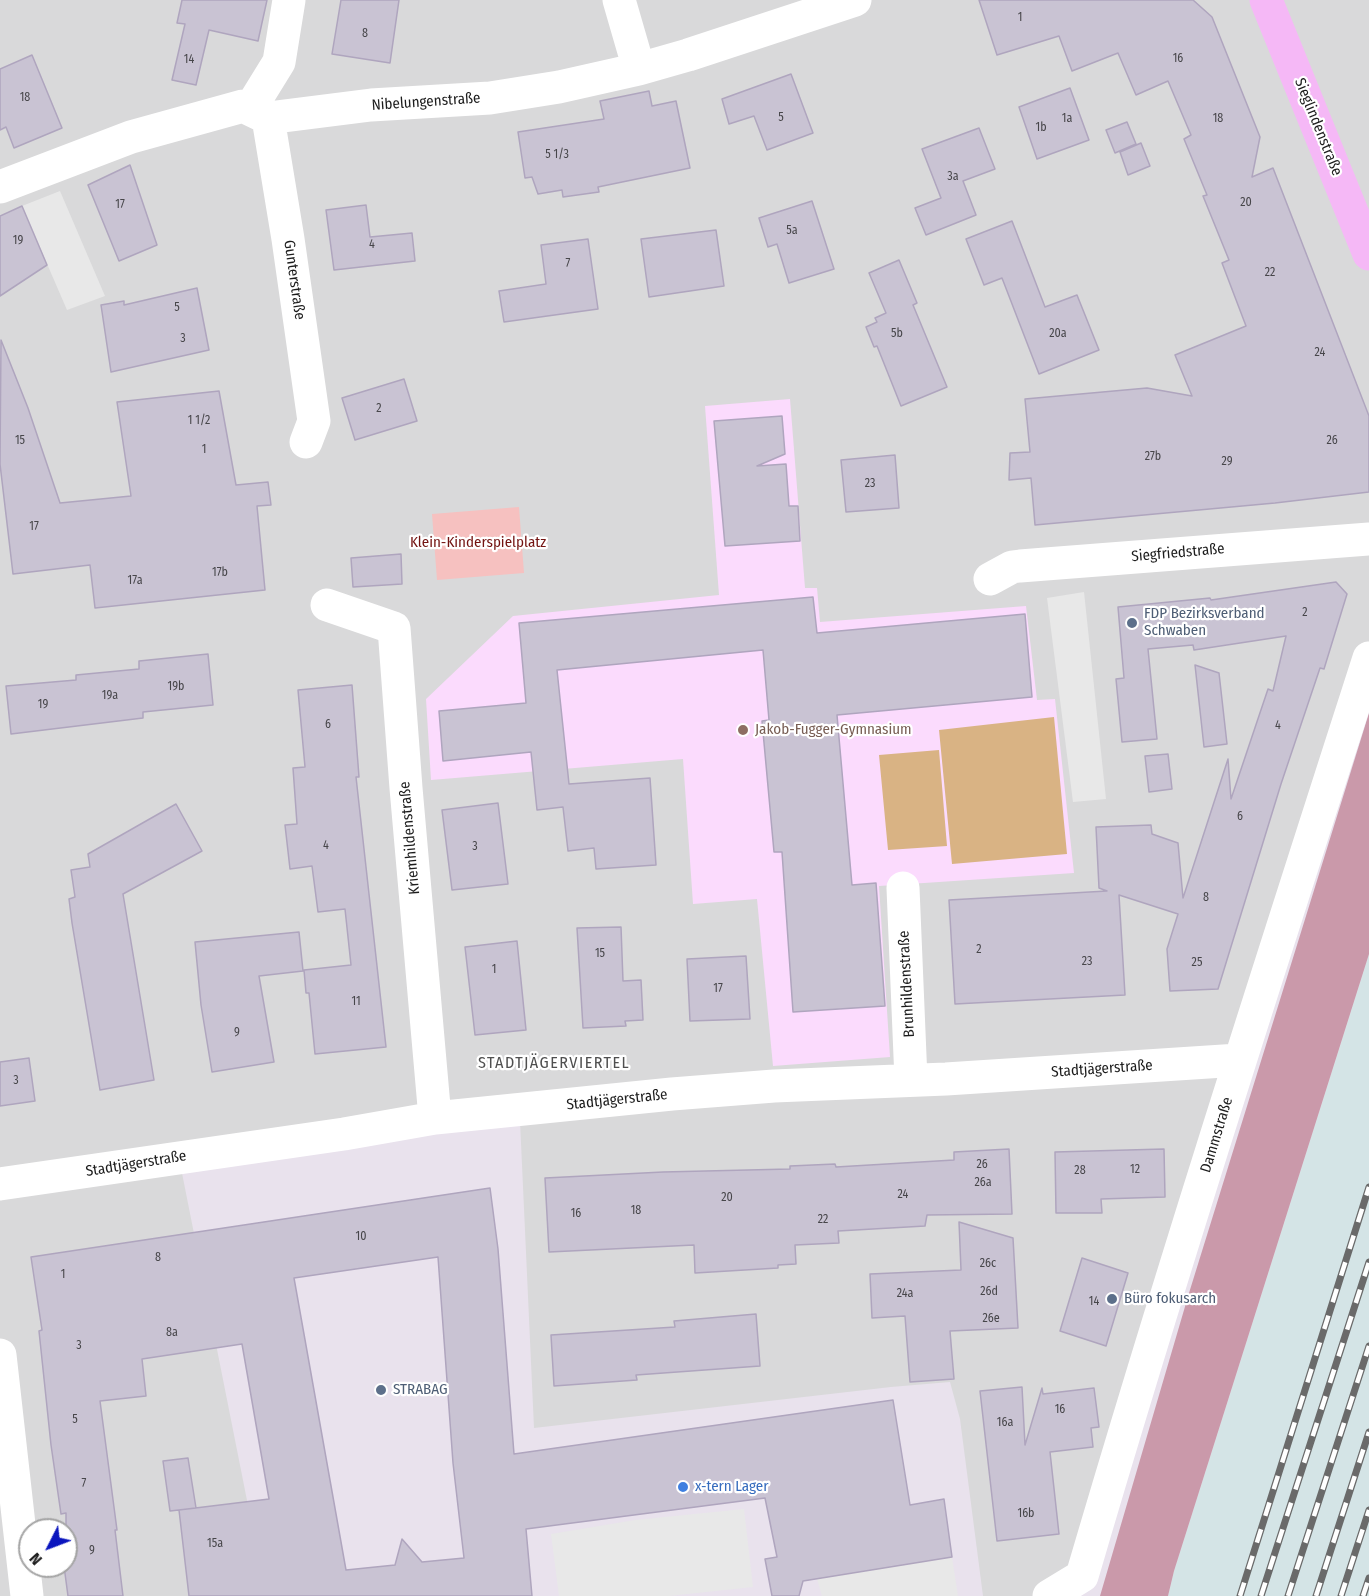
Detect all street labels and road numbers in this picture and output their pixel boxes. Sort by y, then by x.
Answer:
street label: Sieglindenstraße [1290,76,1346,178]
street label: Nibelungenstraße [371,89,481,115]
street label: Gunterstraße [279,239,309,321]
street label: Siegfriedstraße [1131,540,1225,566]
street label: Kriemhildenstraße [396,781,424,895]
street label: Brunhildenstraße [895,930,919,1038]
street label: Stadtjägerstraße [1051,1056,1153,1082]
street label: Stadtjägerstraße [566,1086,668,1114]
street label: Dammstraße [1197,1095,1237,1175]
street label: Stadtjägerstraße [84,1147,188,1181]

